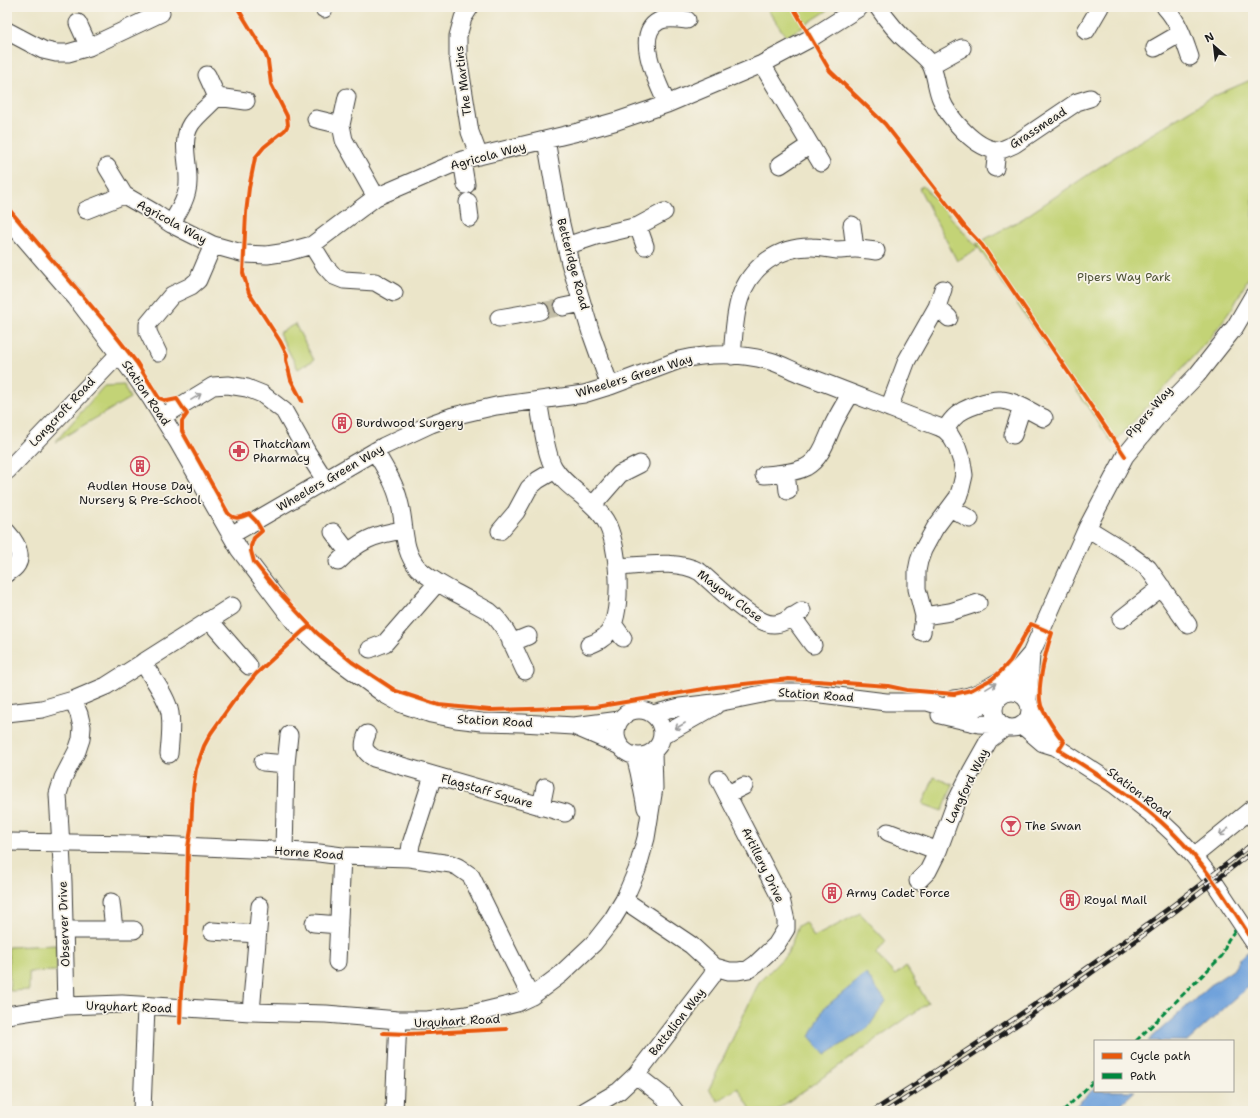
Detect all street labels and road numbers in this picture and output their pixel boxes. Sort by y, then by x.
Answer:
street label: The Martins [451,45,475,117]
street label: Grassmead [1006,103,1070,152]
street label: Agricola Way [448,138,528,174]
street label: Agricola Way [134,196,210,248]
street label: Betteridge Road [553,216,593,312]
street label: Wheelers Green Way [574,351,694,401]
street label: Station Road [118,357,174,429]
street label: Longcroft Road [26,373,99,450]
street label: Pipers Way [1122,383,1176,441]
street label: Wheelers Green Way [273,441,387,515]
street label: Mayow Close [694,566,766,626]
street label: Station Road [778,684,855,706]
street label: Station Road [457,711,534,731]
street label: Langford Way [942,746,992,826]
street label: Station Road [1104,764,1174,822]
street label: Flagstaff Square [439,770,535,812]
street label: Artillery Drive [738,825,788,905]
street label: Horne Road [274,843,345,863]
street label: Observer Drive [55,881,73,967]
street label: Battalion Way [645,985,709,1059]
street label: Urquhart Road [86,998,173,1017]
street label: Urquhart Road [414,1011,501,1031]

